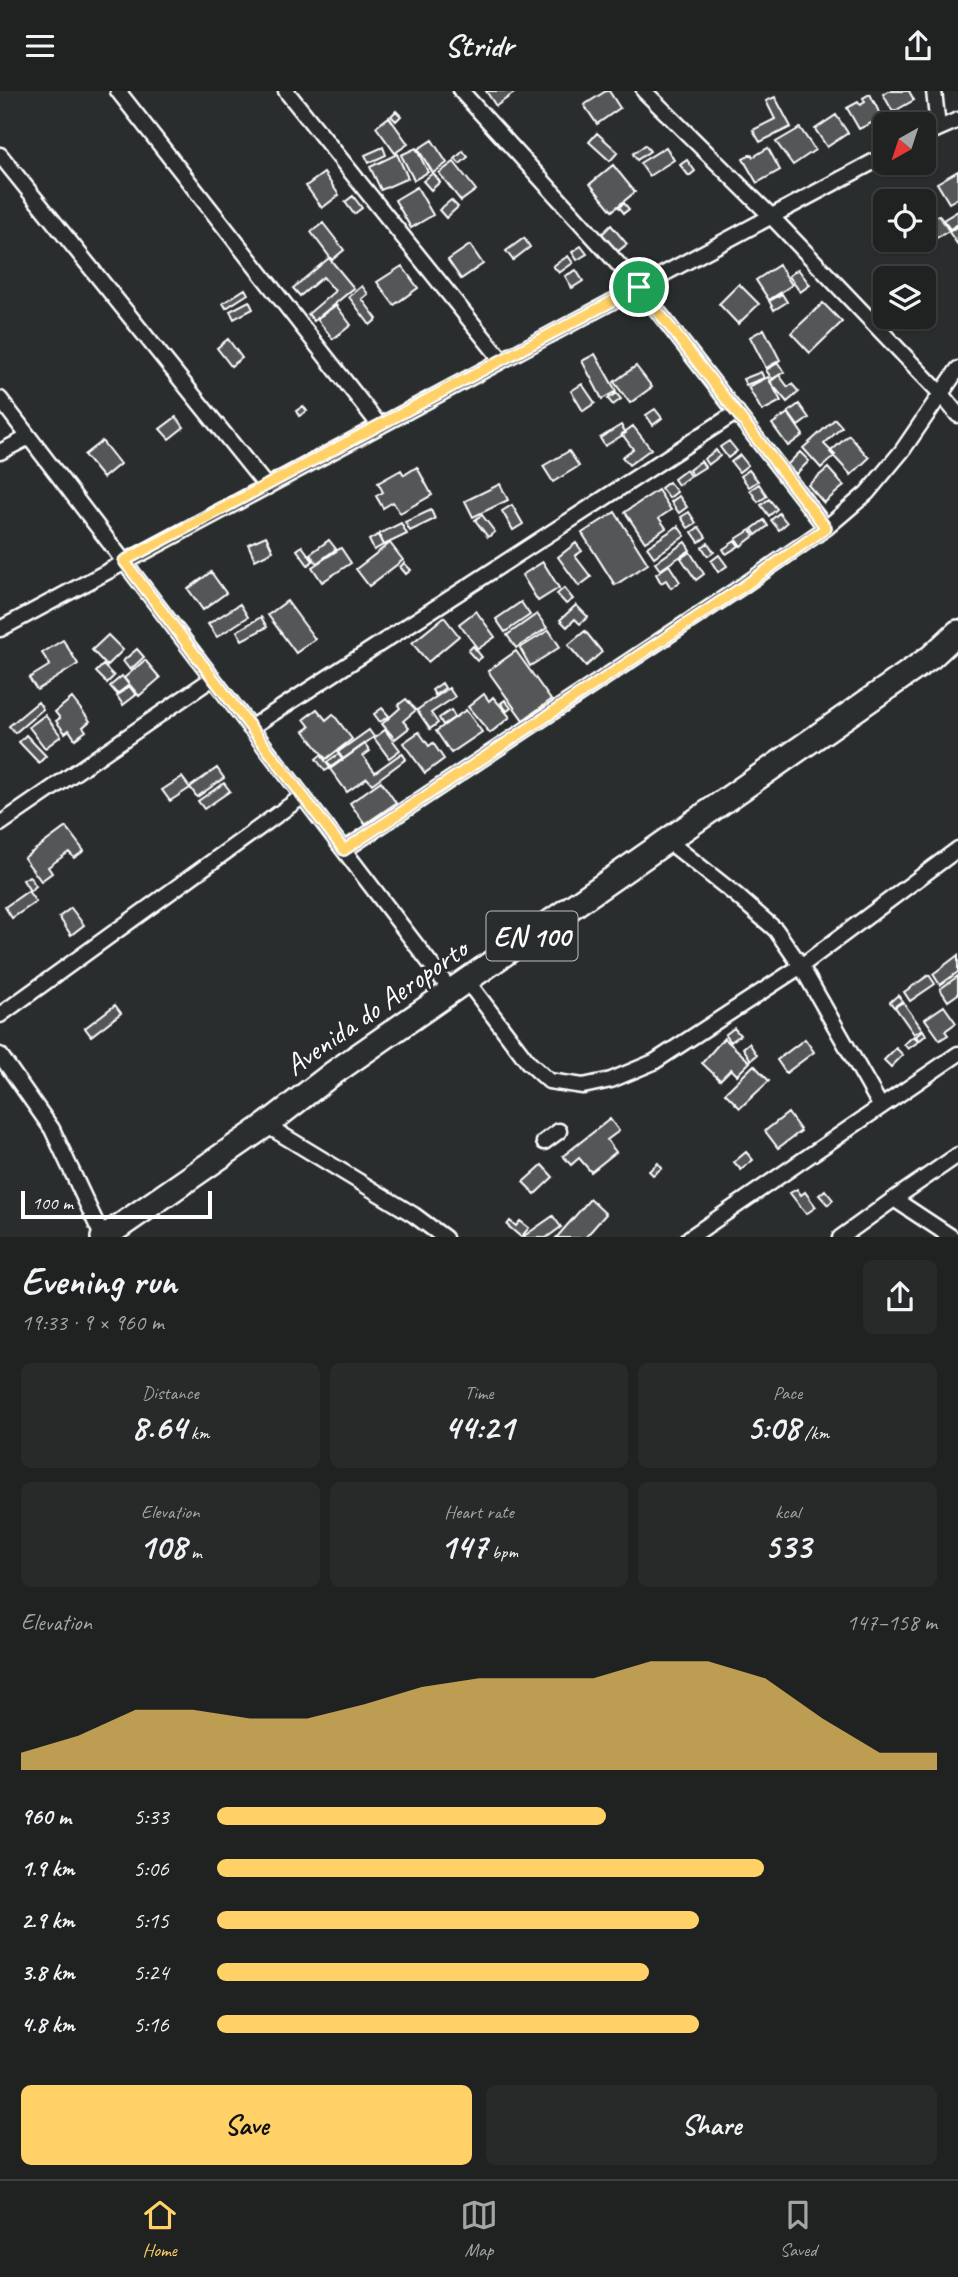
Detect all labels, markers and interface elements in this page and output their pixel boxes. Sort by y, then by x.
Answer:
text: Stridr [444,25,514,66]
icon: menu [21,27,59,65]
icon: share [899,27,937,65]
north arrow [873,112,936,175]
map controls [873,112,936,329]
button: locate [873,189,936,252]
pin [609,257,669,317]
button: layers [873,266,936,329]
icon: arrive [620,268,658,306]
road number: EN 100 [486,911,578,961]
street label: Avenida do Aeroporto [277,928,477,1084]
scale bar [21,1189,212,1220]
text: 100 m [32,1191,73,1215]
text: Evening run [21,1258,177,1305]
button: share [863,1260,937,1334]
text: 19:33 · 9 × 960 m [21,1308,164,1337]
text: Distance [142,1381,199,1405]
text: Time [464,1381,494,1405]
text: Pace [773,1381,802,1405]
text: 8.64 [131,1405,186,1450]
text: 44:21 [444,1405,514,1450]
text: 5:08 [746,1405,800,1450]
text: km [186,1421,209,1445]
text: /km [800,1421,829,1445]
text: Elevation [141,1500,200,1524]
text: Heart rate [444,1500,514,1524]
text: kcal [775,1500,800,1524]
text: 108 [139,1524,186,1569]
text: 147 [440,1524,487,1569]
text: 533 [764,1524,811,1569]
text: m [186,1540,202,1564]
text: bpm [487,1540,518,1564]
text: Elevation [21,1608,92,1637]
text: 147–158 m [846,1608,937,1637]
text: 960 m [21,1802,71,1831]
text: 5:33 [133,1802,169,1831]
text: 1.9 km [21,1854,74,1883]
text: 5:06 [133,1854,169,1883]
text: 2.9 km [21,1906,74,1935]
text: 5:15 [133,1906,169,1935]
text: 3.8 km [21,1958,75,1987]
text: 5:24 [133,1958,169,1987]
text: 4.8 km [21,2010,75,2039]
text: 5:16 [133,2010,169,2039]
button: Save [21,2085,472,2165]
button: Share [486,2085,937,2165]
tab: Home [141,2196,179,2262]
tab: Map [460,2196,498,2262]
tab: Saved [779,2196,817,2262]

